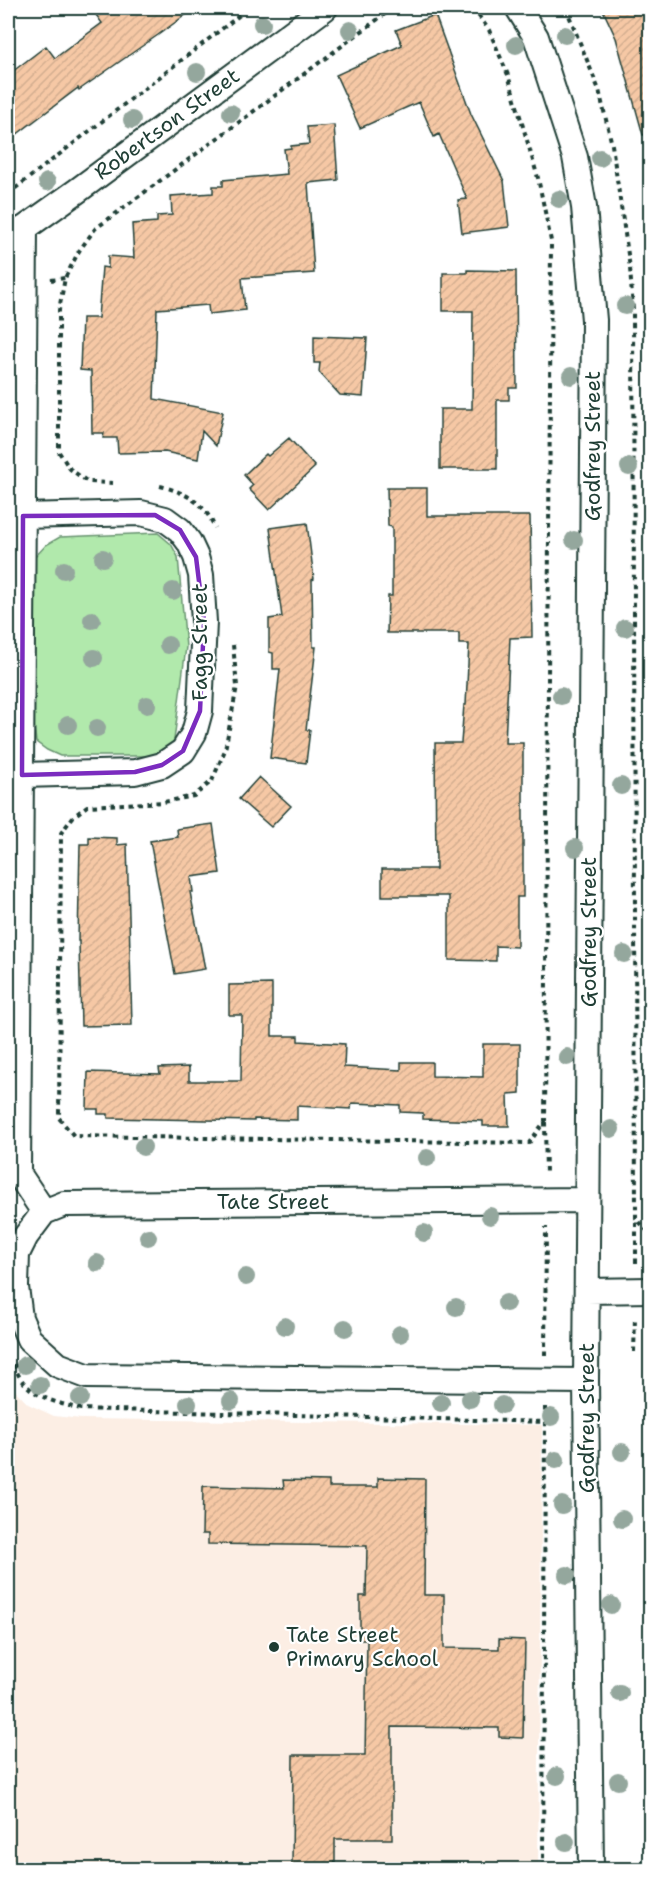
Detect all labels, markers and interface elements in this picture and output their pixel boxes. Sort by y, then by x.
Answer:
street label: Robertson Street [89,62,245,186]
street label: Godfrey Street [579,371,607,521]
street label: Fagg Street [186,583,214,701]
street label: Godfrey Street [575,857,603,1007]
street label: Tate Street [217,1188,329,1216]
street label: Godfrey Street [573,1343,601,1493]
place label: Tate Street Primary School [286,1621,439,1673]
marker: Tate Street Primary School [267,1640,281,1654]

